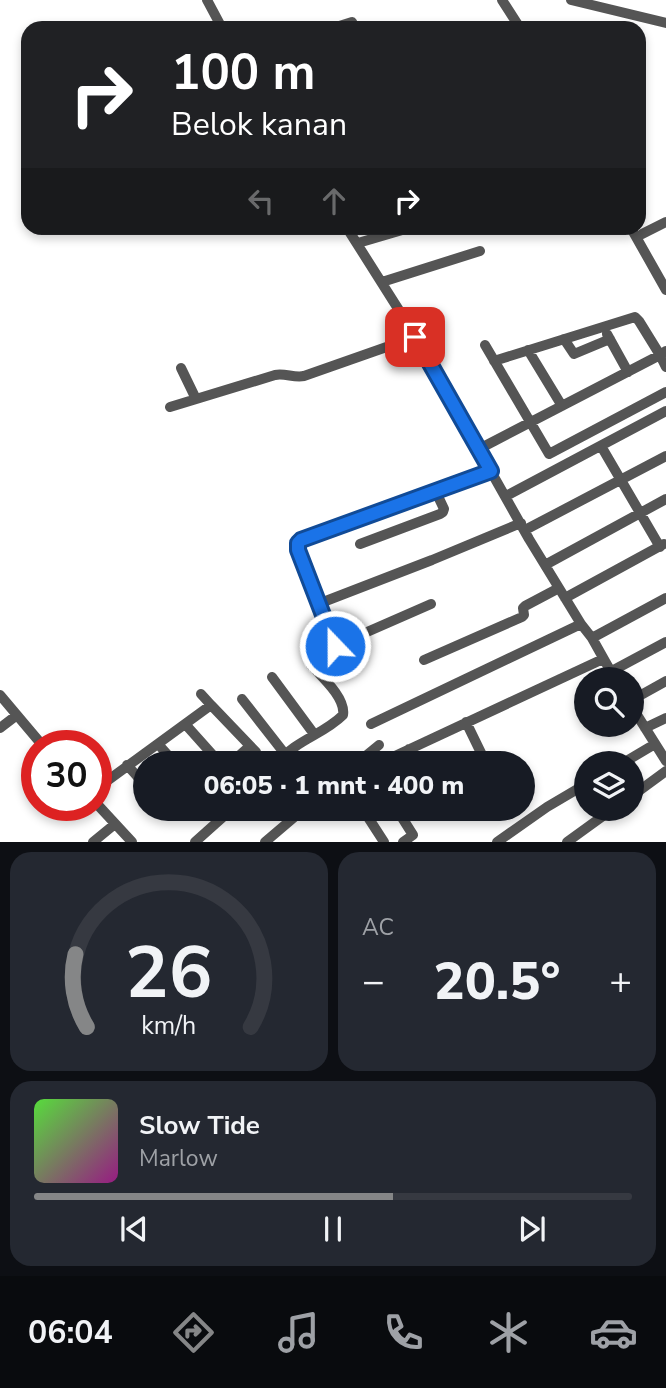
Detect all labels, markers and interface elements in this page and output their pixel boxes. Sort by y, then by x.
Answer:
text: 100 m [171,39,315,106]
icon: right [56,49,147,140]
text: Belok kanan [171,103,347,146]
icon: left [242,182,280,220]
icon: ahead [315,182,353,220]
icon: right [388,182,426,220]
pin [385,307,445,367]
icon: arrive [396,318,434,356]
position arrow [298,609,372,683]
map controls [574,667,644,821]
button: search [574,667,644,737]
speed limit sign: 30 [21,730,112,821]
button: layers [574,751,644,821]
text: 06:05 · 1 mnt · 400 m [204,768,464,803]
text: AC [362,912,394,943]
text: 26 [125,924,213,1024]
text: 20.5° [433,946,561,1017]
text: − [362,956,385,1007]
text: + [609,956,632,1007]
text: km/h [141,1009,197,1043]
text: Slow Tide [139,1108,260,1143]
text: Marlow [139,1143,218,1174]
icon: previous [115,1210,153,1248]
icon: pause [314,1210,352,1248]
icon: next [513,1210,551,1248]
icon: directions [169,1308,218,1357]
icon: music [274,1308,323,1357]
icon: phone [379,1308,428,1357]
icon: climate [484,1308,533,1357]
icon: car [589,1308,638,1357]
text: 06:04 [28,1311,113,1354]

